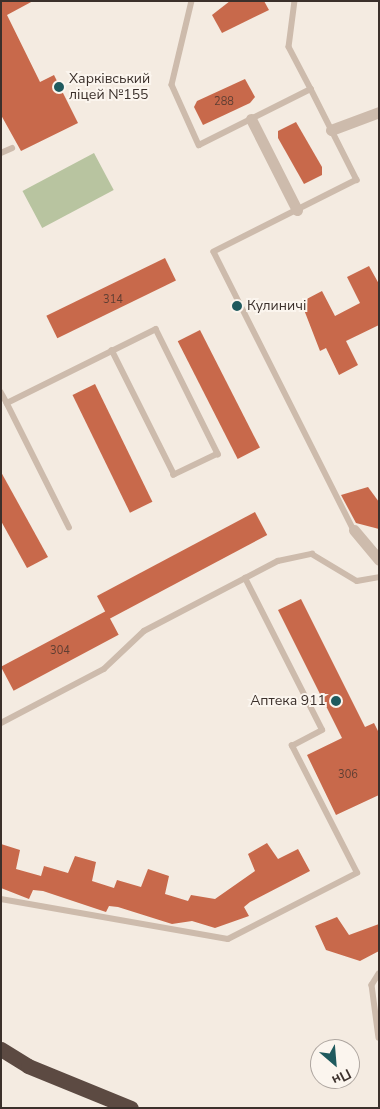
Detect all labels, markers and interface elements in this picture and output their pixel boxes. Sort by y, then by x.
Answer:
place label: Харківський ліцей №155 [69,71,150,104]
marker: Харківський ліцей №155 [53,81,65,93]
house number: 288 [214,95,234,109]
house number: 314 [103,293,123,307]
place label: Кулиничі [247,298,306,314]
marker: Кулиничі [231,300,243,312]
house number: 304 [50,644,70,658]
place label: Аптека 911 [250,693,326,709]
marker: Аптека 911 [330,695,342,707]
house number: 306 [338,768,358,782]
north arrow [310,1039,360,1089]
text: Пн [329,1064,354,1090]

